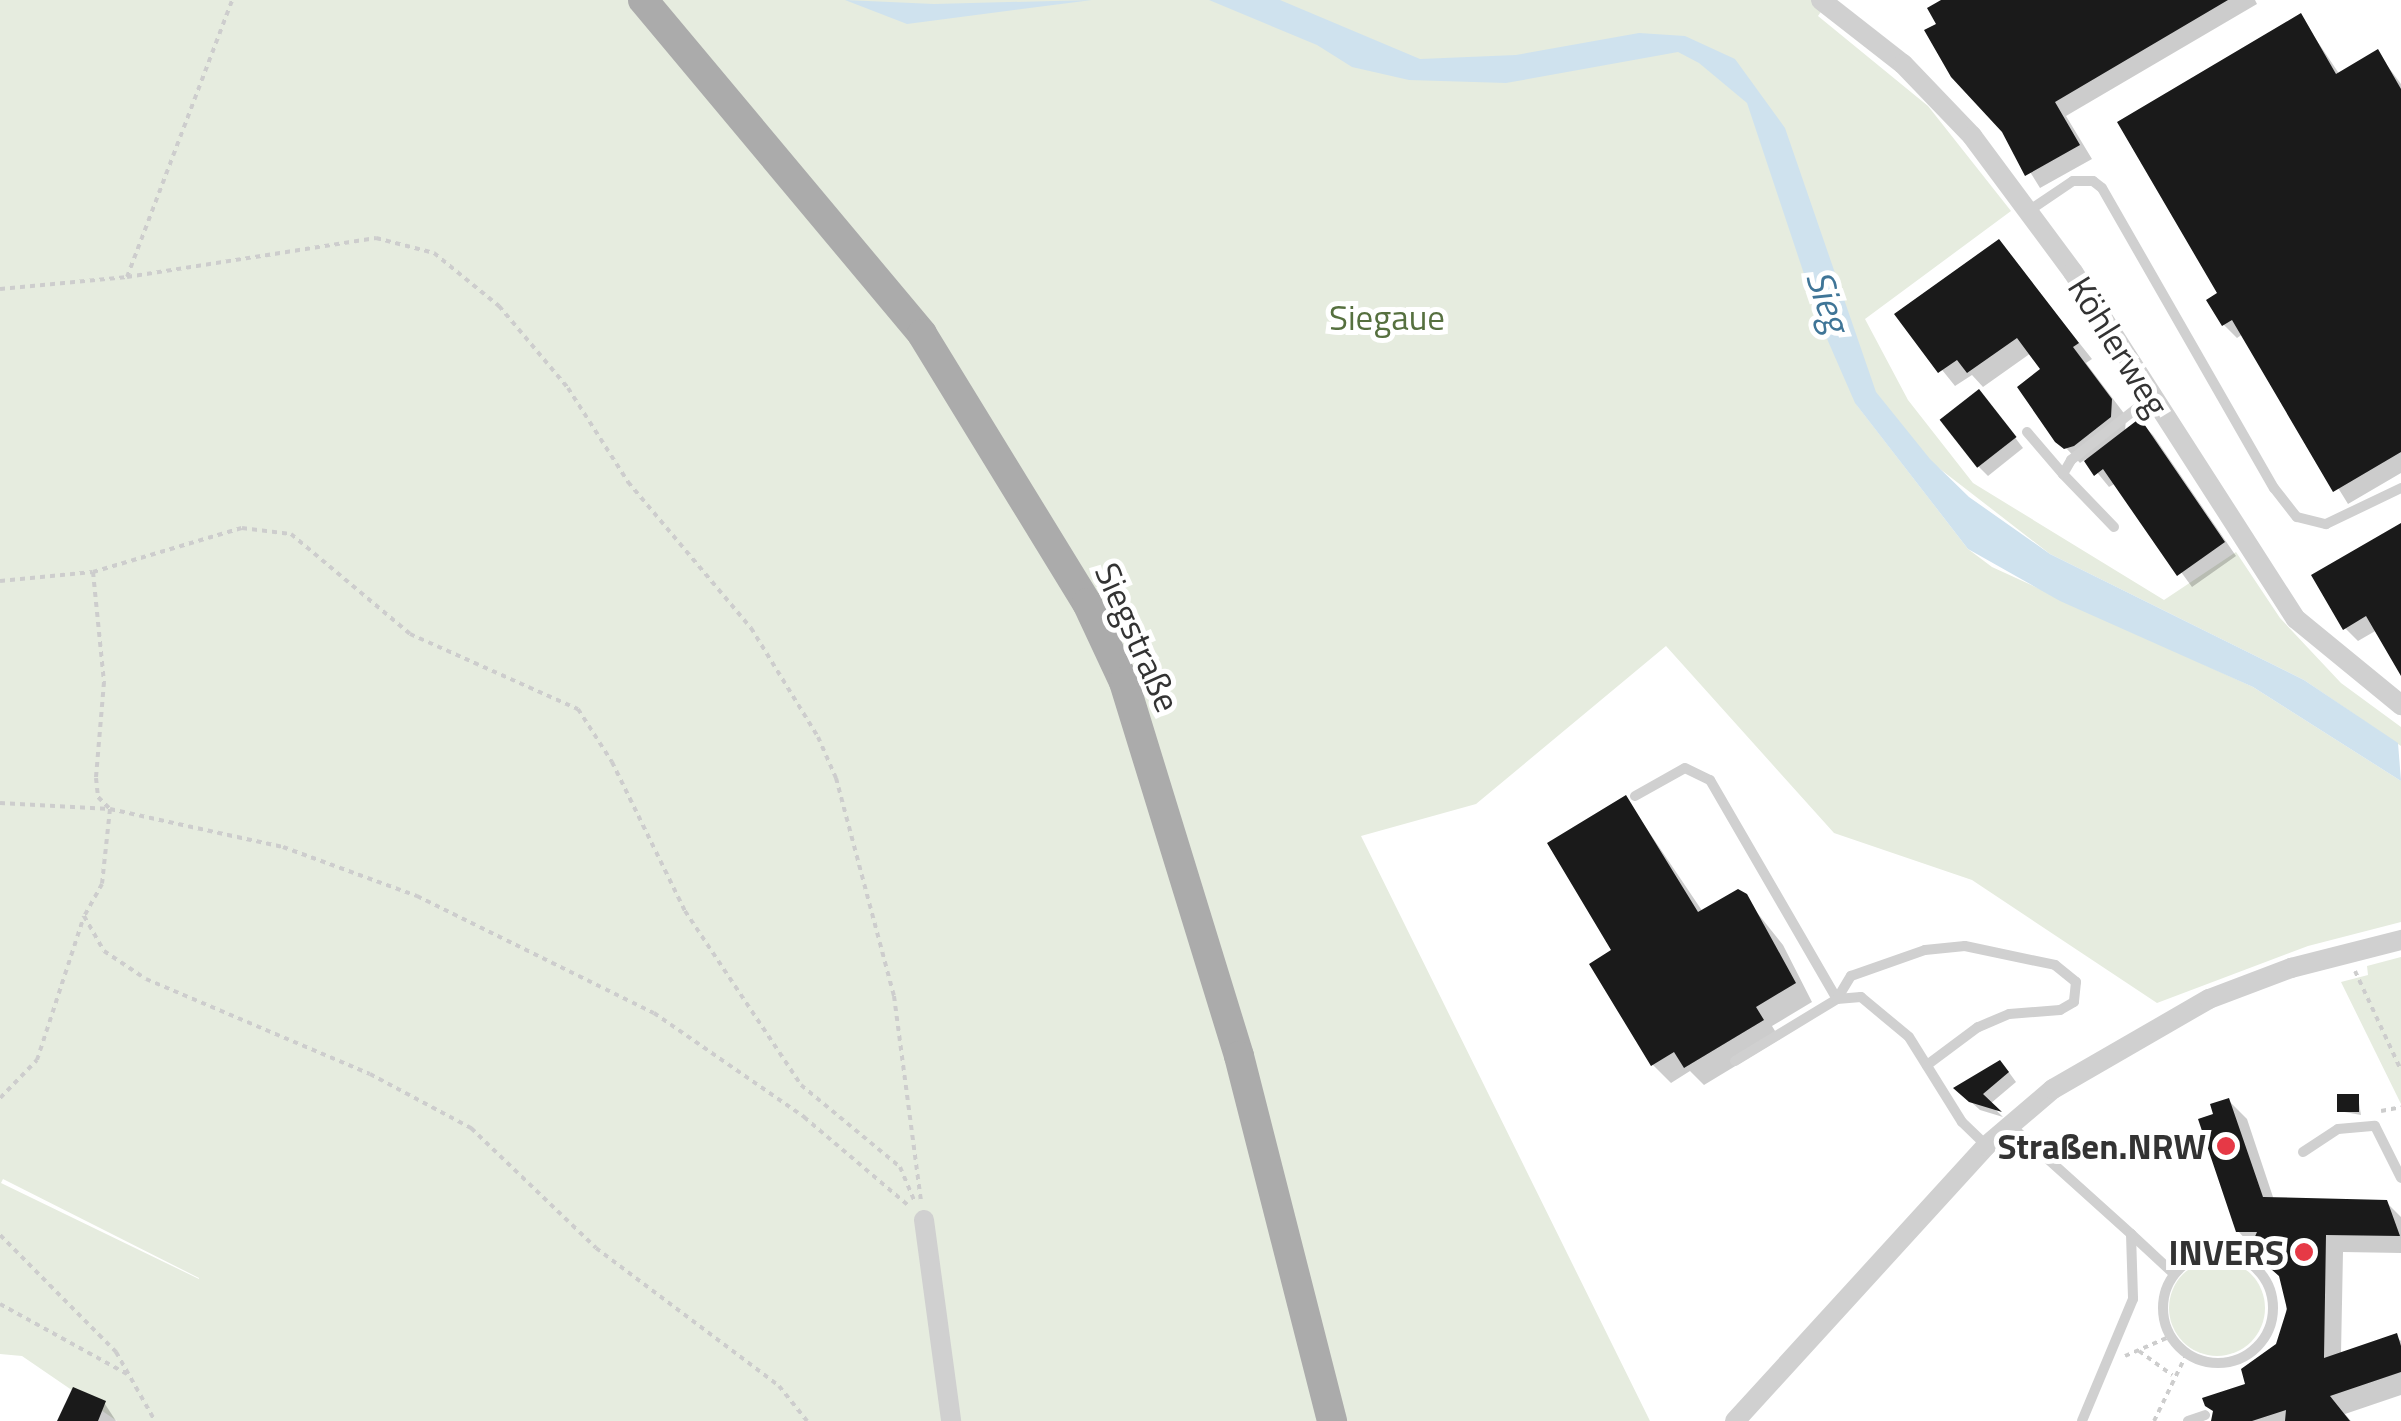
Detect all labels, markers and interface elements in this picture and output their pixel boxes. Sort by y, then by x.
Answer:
water label: Sieg [1796,264,1860,338]
street label: Köhlerweg [2060,268,2178,424]
park label: Siegaue [1329,296,1445,338]
street label: Siegstraße [1087,556,1189,718]
place label: Straßen.NRW [1997,1125,2206,1167]
marker: Straßen.NRW [2215,1135,2237,1157]
place label: INVERS [2169,1231,2284,1273]
marker: INVERS [2293,1241,2315,1263]

